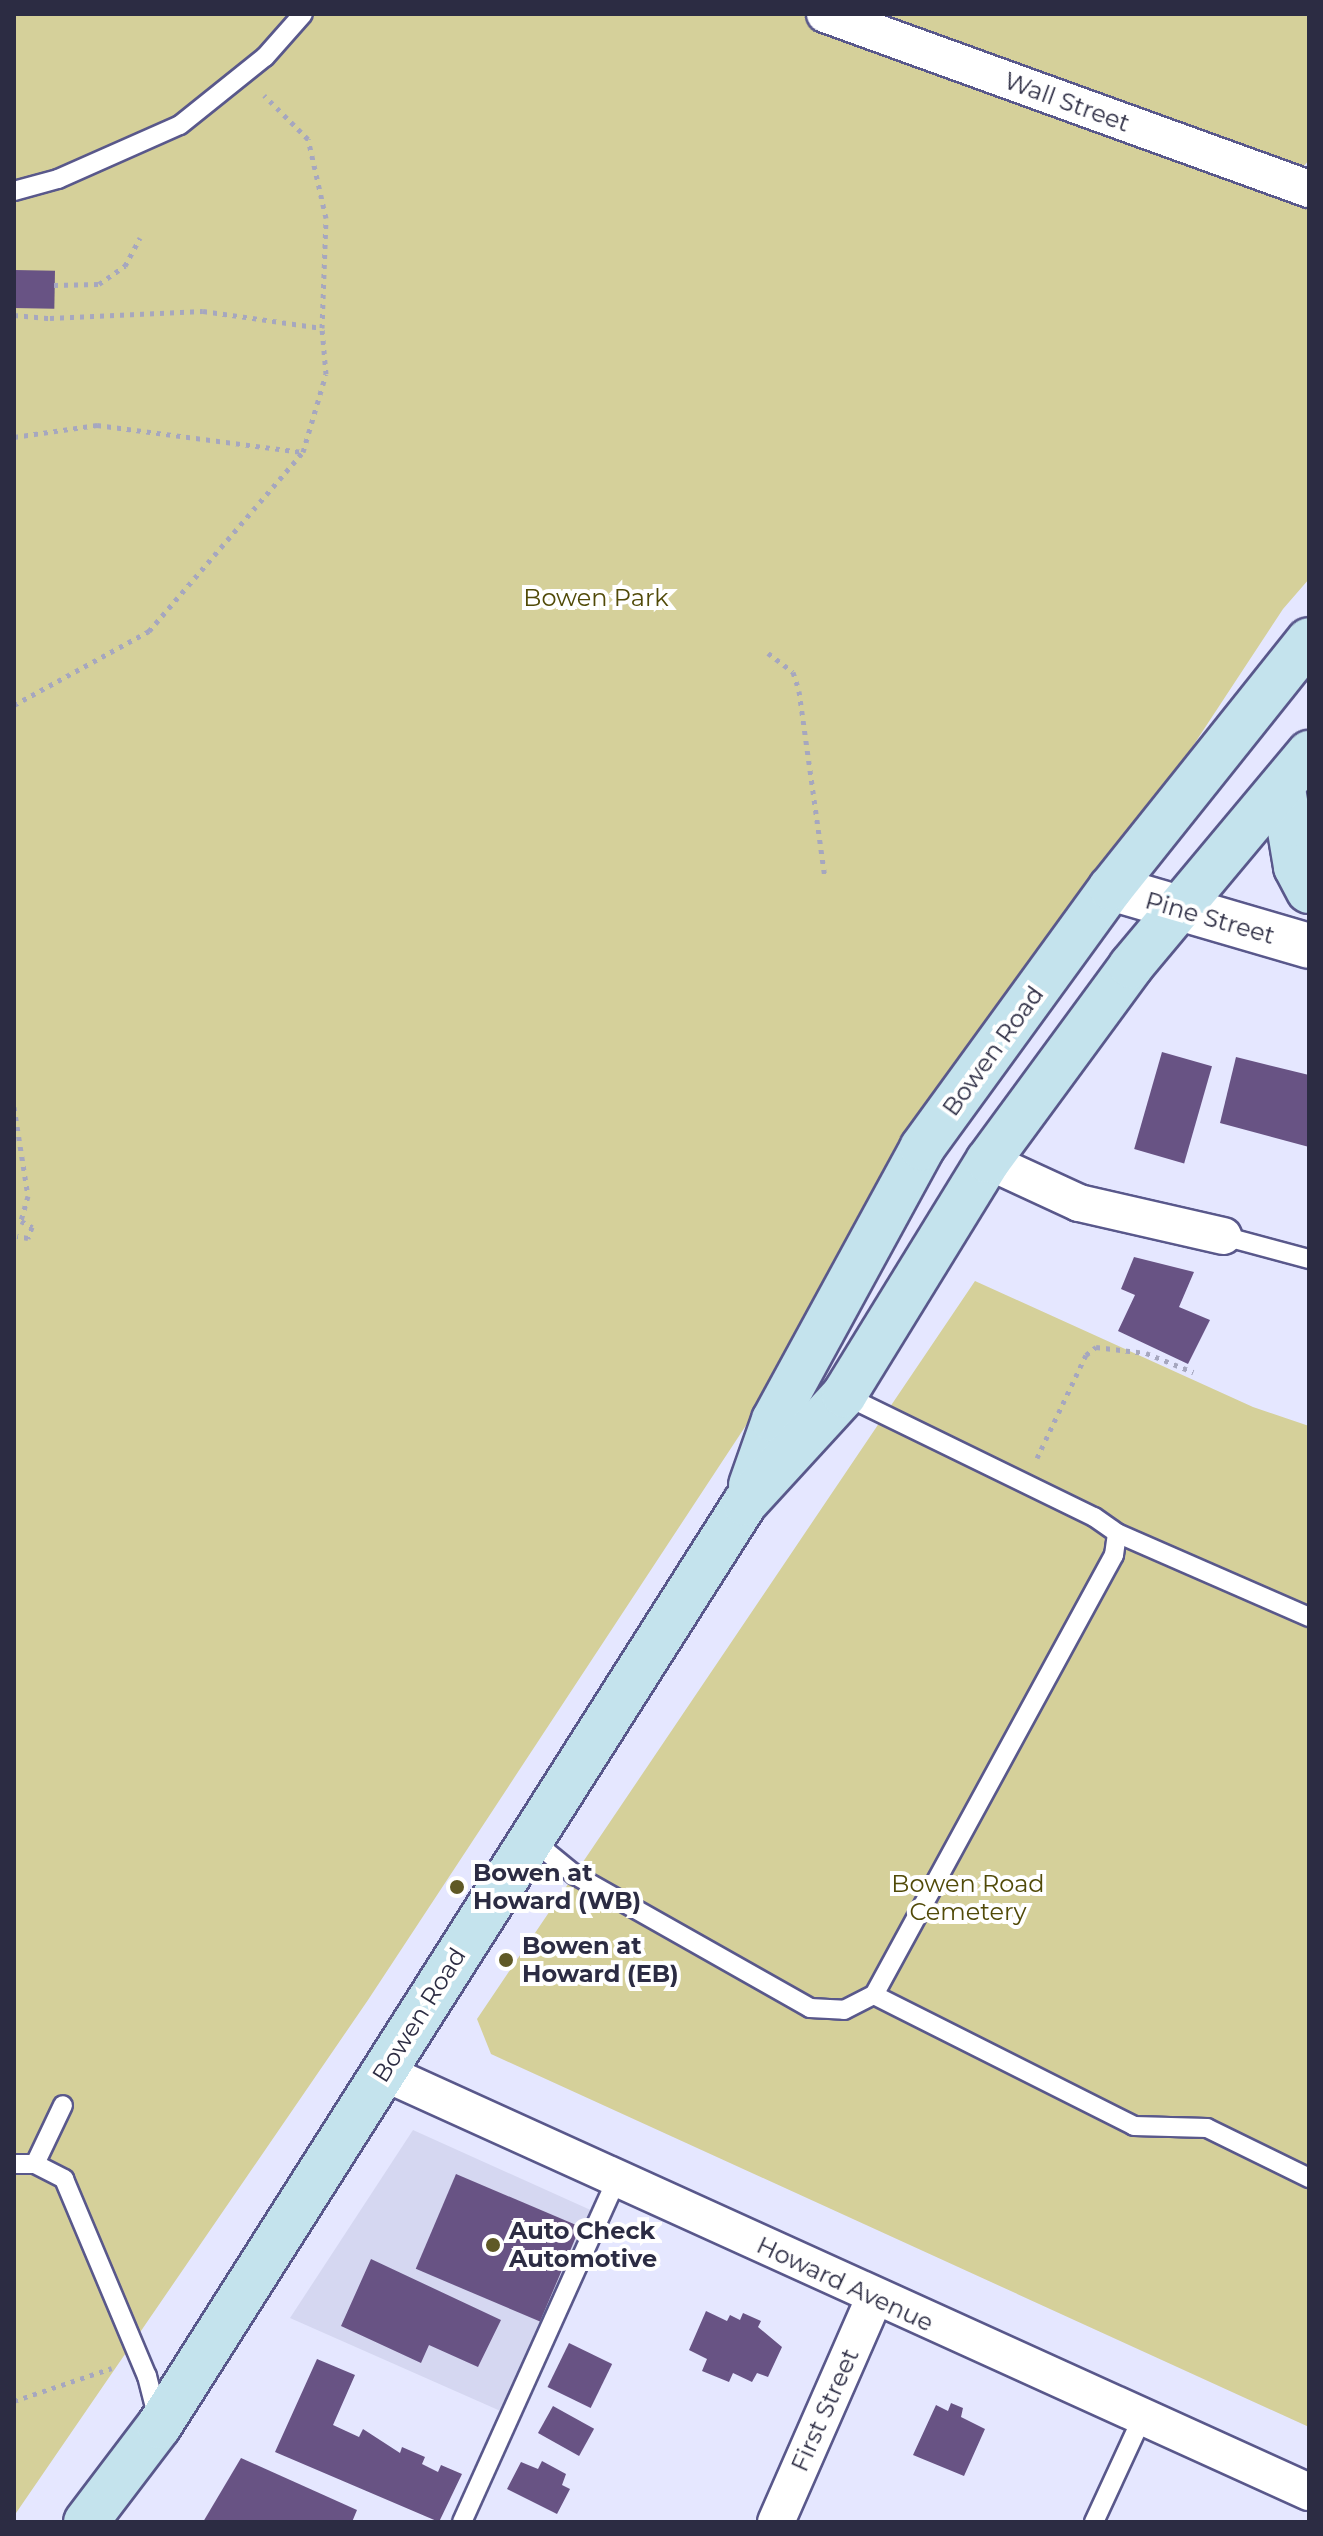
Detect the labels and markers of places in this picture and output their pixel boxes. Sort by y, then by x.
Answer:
place label: Bowen at Howard (WB) [473,1859,641,1915]
marker: Bowen at Howard (WB) [448,1878,466,1896]
place label: Bowen at Howard (EB) [522,1932,679,1988]
marker: Bowen at Howard (EB) [497,1951,515,1969]
place label: Auto Check Automotive [509,2217,657,2273]
marker: Auto Check Automotive [484,2236,502,2254]

